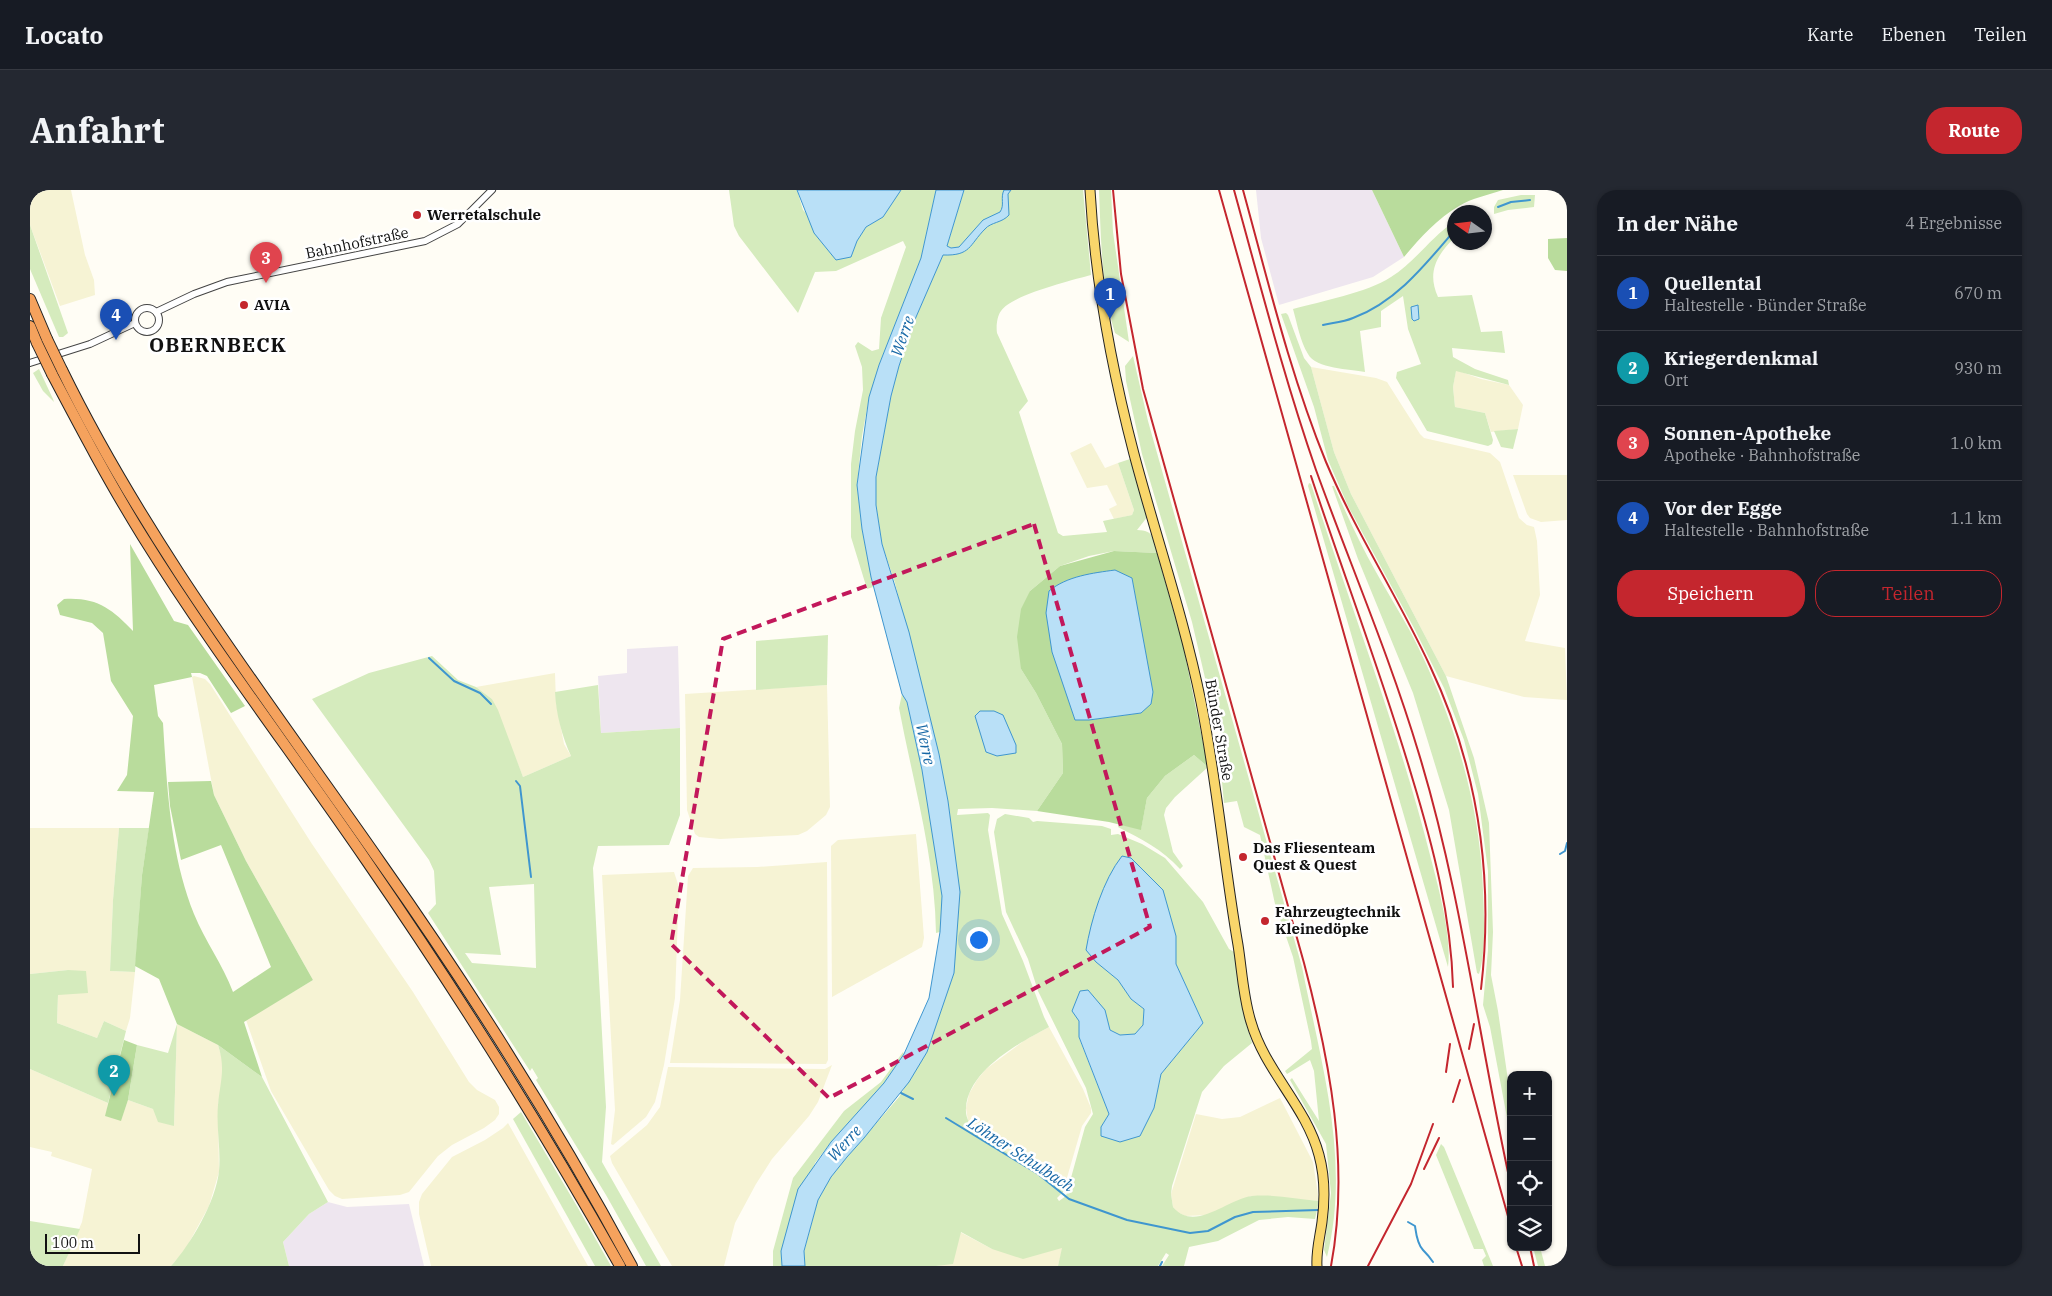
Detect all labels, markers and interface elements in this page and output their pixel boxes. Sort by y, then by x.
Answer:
text: Locato [25,19,103,51]
text: Karte [1807,23,1853,46]
text: Ebenen [1881,23,1946,46]
text: Teilen [1974,23,2027,46]
text: Anfahrt [30,107,164,153]
button: Route [1926,107,2022,154]
place label: Werretalschule [427,205,541,224]
north arrow [1447,205,1492,250]
marker: Werretalschule [411,209,423,221]
text: In der Nähe [1617,209,1738,237]
text: 4 Ergebnisse [1905,213,2002,233]
street label: Bahnhofstraße [304,222,410,263]
pin: 3 [250,242,282,283]
text: Quellental [1664,271,1761,295]
pin: 1 [1094,278,1126,319]
text: 1 [1628,283,1638,303]
text: 670 m [1954,283,2002,303]
place label: AVIA [254,295,291,314]
text: Haltestelle · Bünder Straße [1664,295,1867,315]
pin: 4 [100,299,132,340]
marker: AVIA [238,299,250,311]
water label: Werre [886,313,918,359]
district label: OBERNBECK [149,331,287,358]
text: Kriegerdenkmal [1664,346,1818,370]
text: 2 [1628,358,1638,378]
text: 930 m [1954,358,2002,378]
text: Ort [1664,370,1688,390]
text: Sonnen-Apotheke [1664,421,1831,445]
text: 3 [1628,433,1638,453]
text: 1.0 km [1950,433,2002,453]
text: Apotheke · Bahnhofstraße [1664,445,1860,465]
text: Vor der Egge [1664,496,1782,520]
text: 4 [1628,508,1638,528]
text: 1.1 km [1950,508,2002,528]
text: Haltestelle · Bahnhofstraße [1664,520,1869,540]
button: Speichern [1617,570,1805,617]
button: Teilen [1815,570,2002,617]
street label: Bünder Straße [1201,678,1238,782]
water label: Werre [912,722,940,766]
place label: Das Fliesenteam Quest & Quest [1253,838,1376,874]
marker: Das Fliesenteam Quest & Quest [1237,851,1249,863]
place label: Fahrzeugtechnik Kleinedöpke [1275,902,1401,938]
marker: Fahrzeugtechnik Kleinedöpke [1259,915,1271,927]
your location [966,927,992,953]
pin: 2 [98,1055,130,1096]
map controls [1507,1071,1552,1251]
button: + [1507,1071,1552,1116]
water label: Löhner Schulbach [963,1112,1078,1196]
button: − [1507,1116,1552,1161]
water label: Werre [823,1121,865,1165]
button: locate [1507,1161,1552,1206]
button: layers [1507,1206,1552,1251]
scale bar [45,1231,140,1254]
text: 100 m [52,1234,94,1252]

